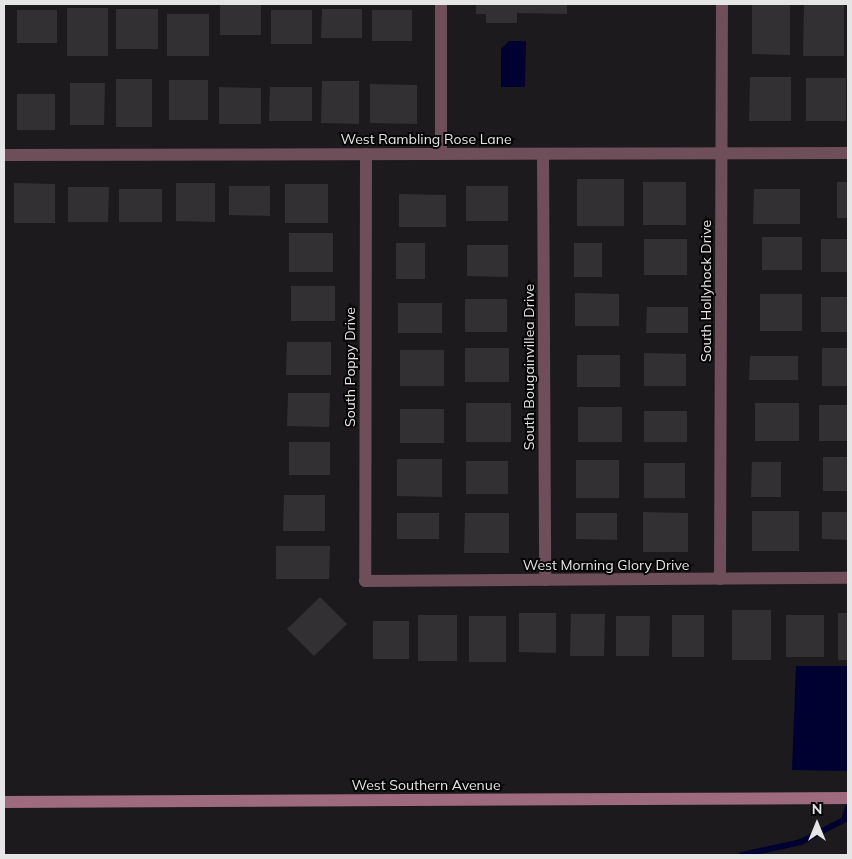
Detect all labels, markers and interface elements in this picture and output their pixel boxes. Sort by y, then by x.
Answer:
street label: West Rambling Rose Lane [340,131,512,147]
street label: South Hollyhock Drive [698,220,714,362]
street label: South Bougainvillea Drive [521,284,537,450]
street label: South Poppy Drive [342,307,358,427]
street label: West Morning Glory Drive [523,557,689,573]
street label: West Southern Avenue [351,777,501,793]
north arrow [792,799,842,849]
text: N [812,800,822,818]

